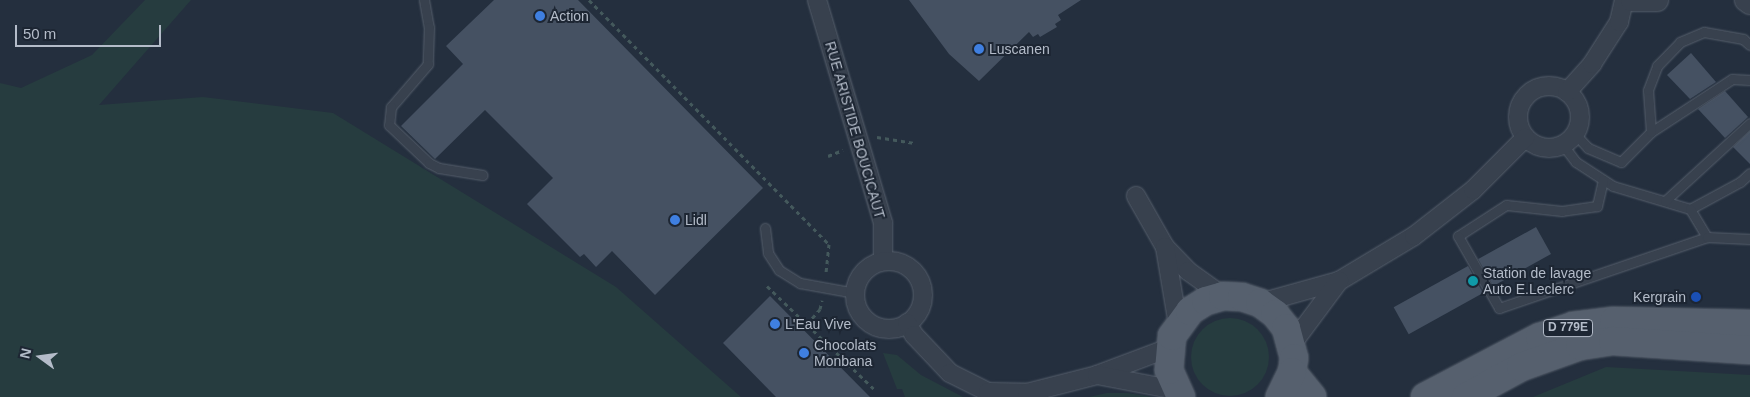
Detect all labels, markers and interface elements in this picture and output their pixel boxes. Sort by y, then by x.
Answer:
place label: Action [550,8,589,24]
marker: Action [534,10,546,22]
scale bar [18,15,164,47]
text: 50 m [23,25,56,42]
street label: RUE ARISTIDE BOUCICAUT [822,39,888,221]
place label: Luscanen [989,41,1050,57]
marker: Luscanen [973,43,985,55]
place label: Lidl [685,212,707,228]
marker: Lidl [669,214,681,226]
place label: Station de lavage Auto E.Leclerc [1483,265,1591,298]
marker: Station de lavage Auto E.Leclerc [1467,275,1479,287]
place label: Kergrain [1633,289,1686,305]
marker: Kergrain [1690,291,1702,303]
place label: L'Eau Vive [785,316,851,332]
marker: L'Eau Vive [769,318,781,330]
road number: D 779E [1542,318,1594,338]
north arrow [15,332,65,382]
place label: Chocolats Monbana [814,337,876,370]
text: N [16,347,34,360]
marker: Chocolats Monbana [798,347,810,359]

